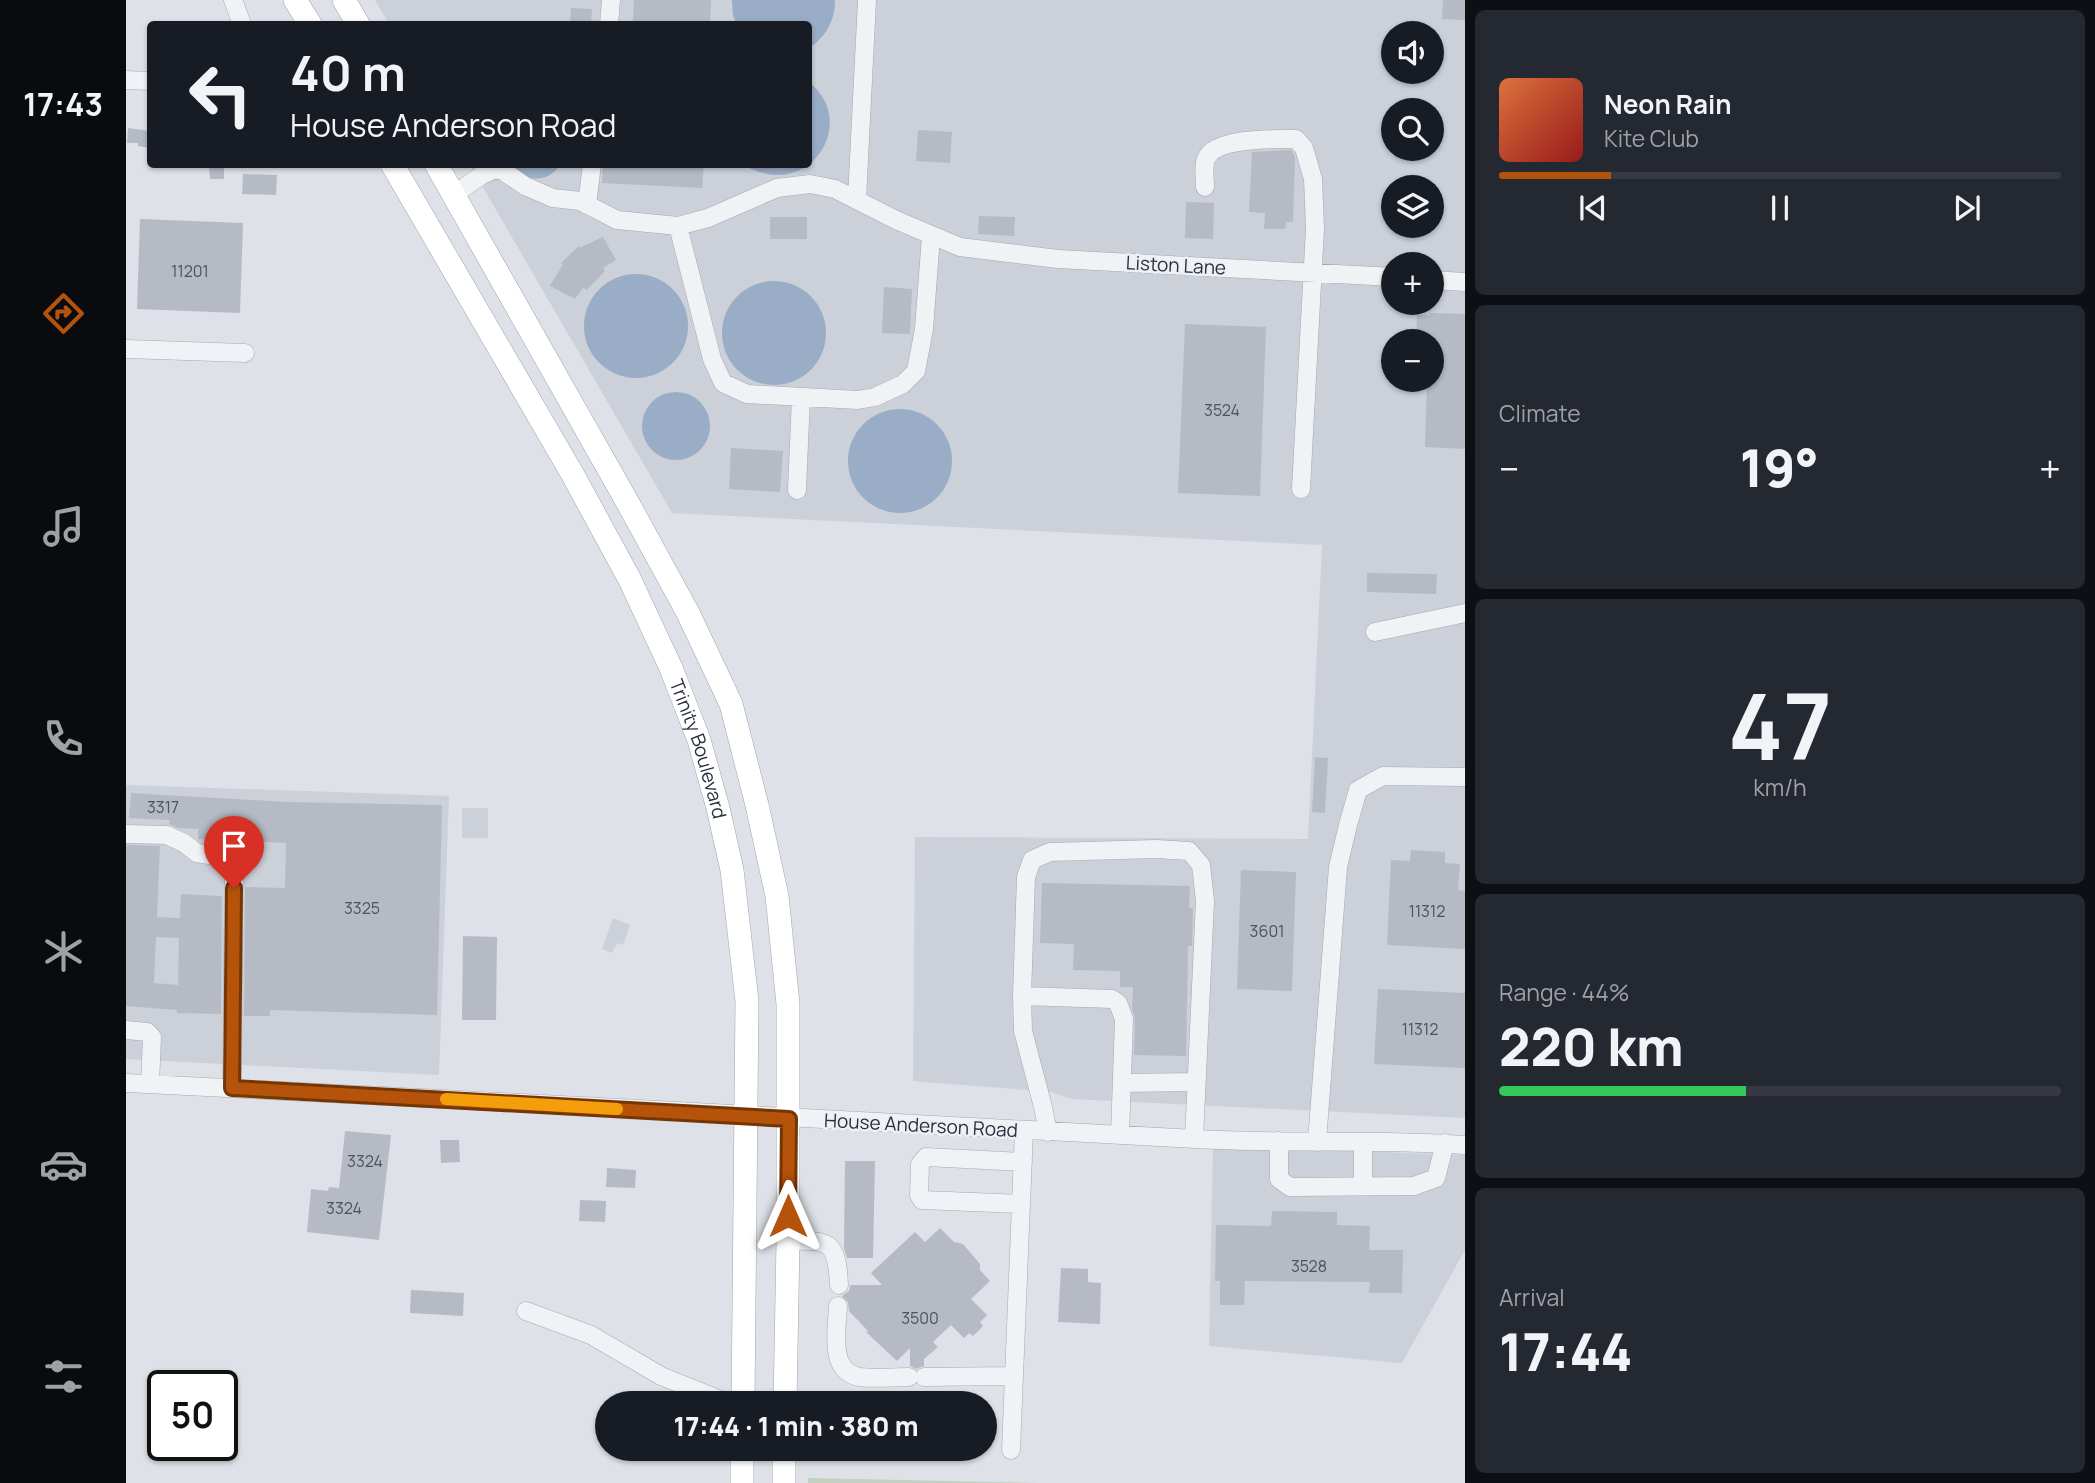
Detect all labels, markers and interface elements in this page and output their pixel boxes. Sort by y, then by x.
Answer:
map controls [1381,21,1444,392]
button: sound [1381,21,1444,84]
text: 40 m [290,39,406,106]
icon: left [175,49,266,140]
text: 17:43 [23,82,103,126]
text: Neon Rain [1604,86,1732,122]
button: search [1381,98,1444,161]
text: House Anderson Road [290,103,616,147]
text: Kite Club [1604,122,1699,154]
button: layers [1381,175,1444,238]
icon: previous [1574,189,1612,227]
icon: pause [1761,189,1799,227]
icon: next [1948,189,1986,227]
street label: Liston Lane [1125,249,1227,281]
button: + [1381,252,1444,315]
house number: 11201 [171,260,209,282]
icon: directions [39,289,88,338]
button: − [1381,329,1444,392]
text: Climate [1499,397,1581,429]
house number: 3524 [1204,399,1240,421]
text: 19° [1740,432,1819,503]
text: − [1499,442,1520,494]
text: + [2039,442,2061,494]
icon: music [39,502,88,551]
text: 47 [1728,663,1832,787]
street label: Trinity Boulevard [664,675,733,821]
icon: phone [39,714,88,763]
text: km/h [1753,771,1807,803]
house number: 3317 [147,796,179,818]
pin [204,816,264,888]
icon: arrive [215,827,253,865]
house number: 3325 [344,897,380,919]
house number: 11312 [1409,900,1445,922]
house number: 3601 [1250,920,1284,942]
icon: climate [39,927,88,976]
text: Range · 44% [1499,976,1630,1008]
text: 220 km [1499,1011,1684,1082]
house number: 11312 [1402,1018,1438,1040]
street label: House Anderson Road [824,1107,1018,1143]
icon: car [39,1140,88,1189]
house number: 3324 [347,1150,383,1172]
position arrow [751,1179,825,1253]
house number: 3324 [326,1197,362,1219]
house number: 3528 [1291,1255,1327,1277]
text: Arrival [1499,1281,1565,1313]
house number: 3500 [901,1307,939,1329]
text: 17:44 [1499,1316,1632,1387]
icon: filters [39,1352,88,1401]
speed limit sign: 50 [147,1370,238,1461]
text: 17:44 · 1 min · 380 m [673,1408,919,1444]

